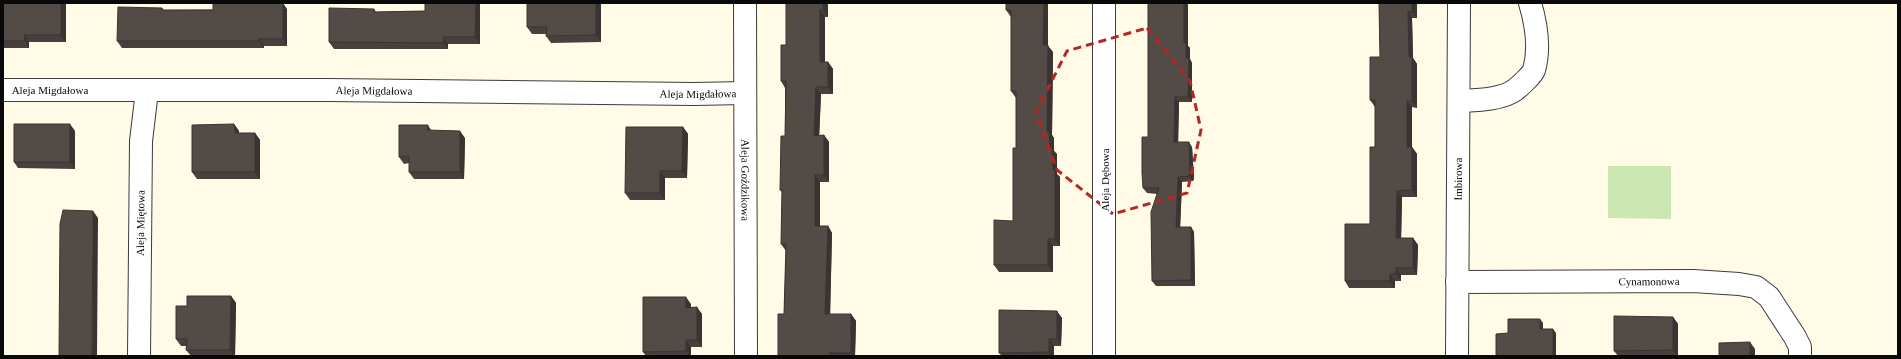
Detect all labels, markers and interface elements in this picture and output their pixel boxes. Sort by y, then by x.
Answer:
street label: Aleja Migdałowa [12,84,88,96]
street label: Aleja Migdałowa [336,84,413,97]
street label: Aleja Migdałowa [660,87,737,100]
street label: Aleja Goździkowa [739,139,752,221]
street label: Aleja Dębowa [1099,148,1111,212]
street label: Imbirowa [1452,157,1464,200]
street label: Aleja Miętowa [134,190,147,256]
street label: Cynamonowa [1618,275,1680,287]

